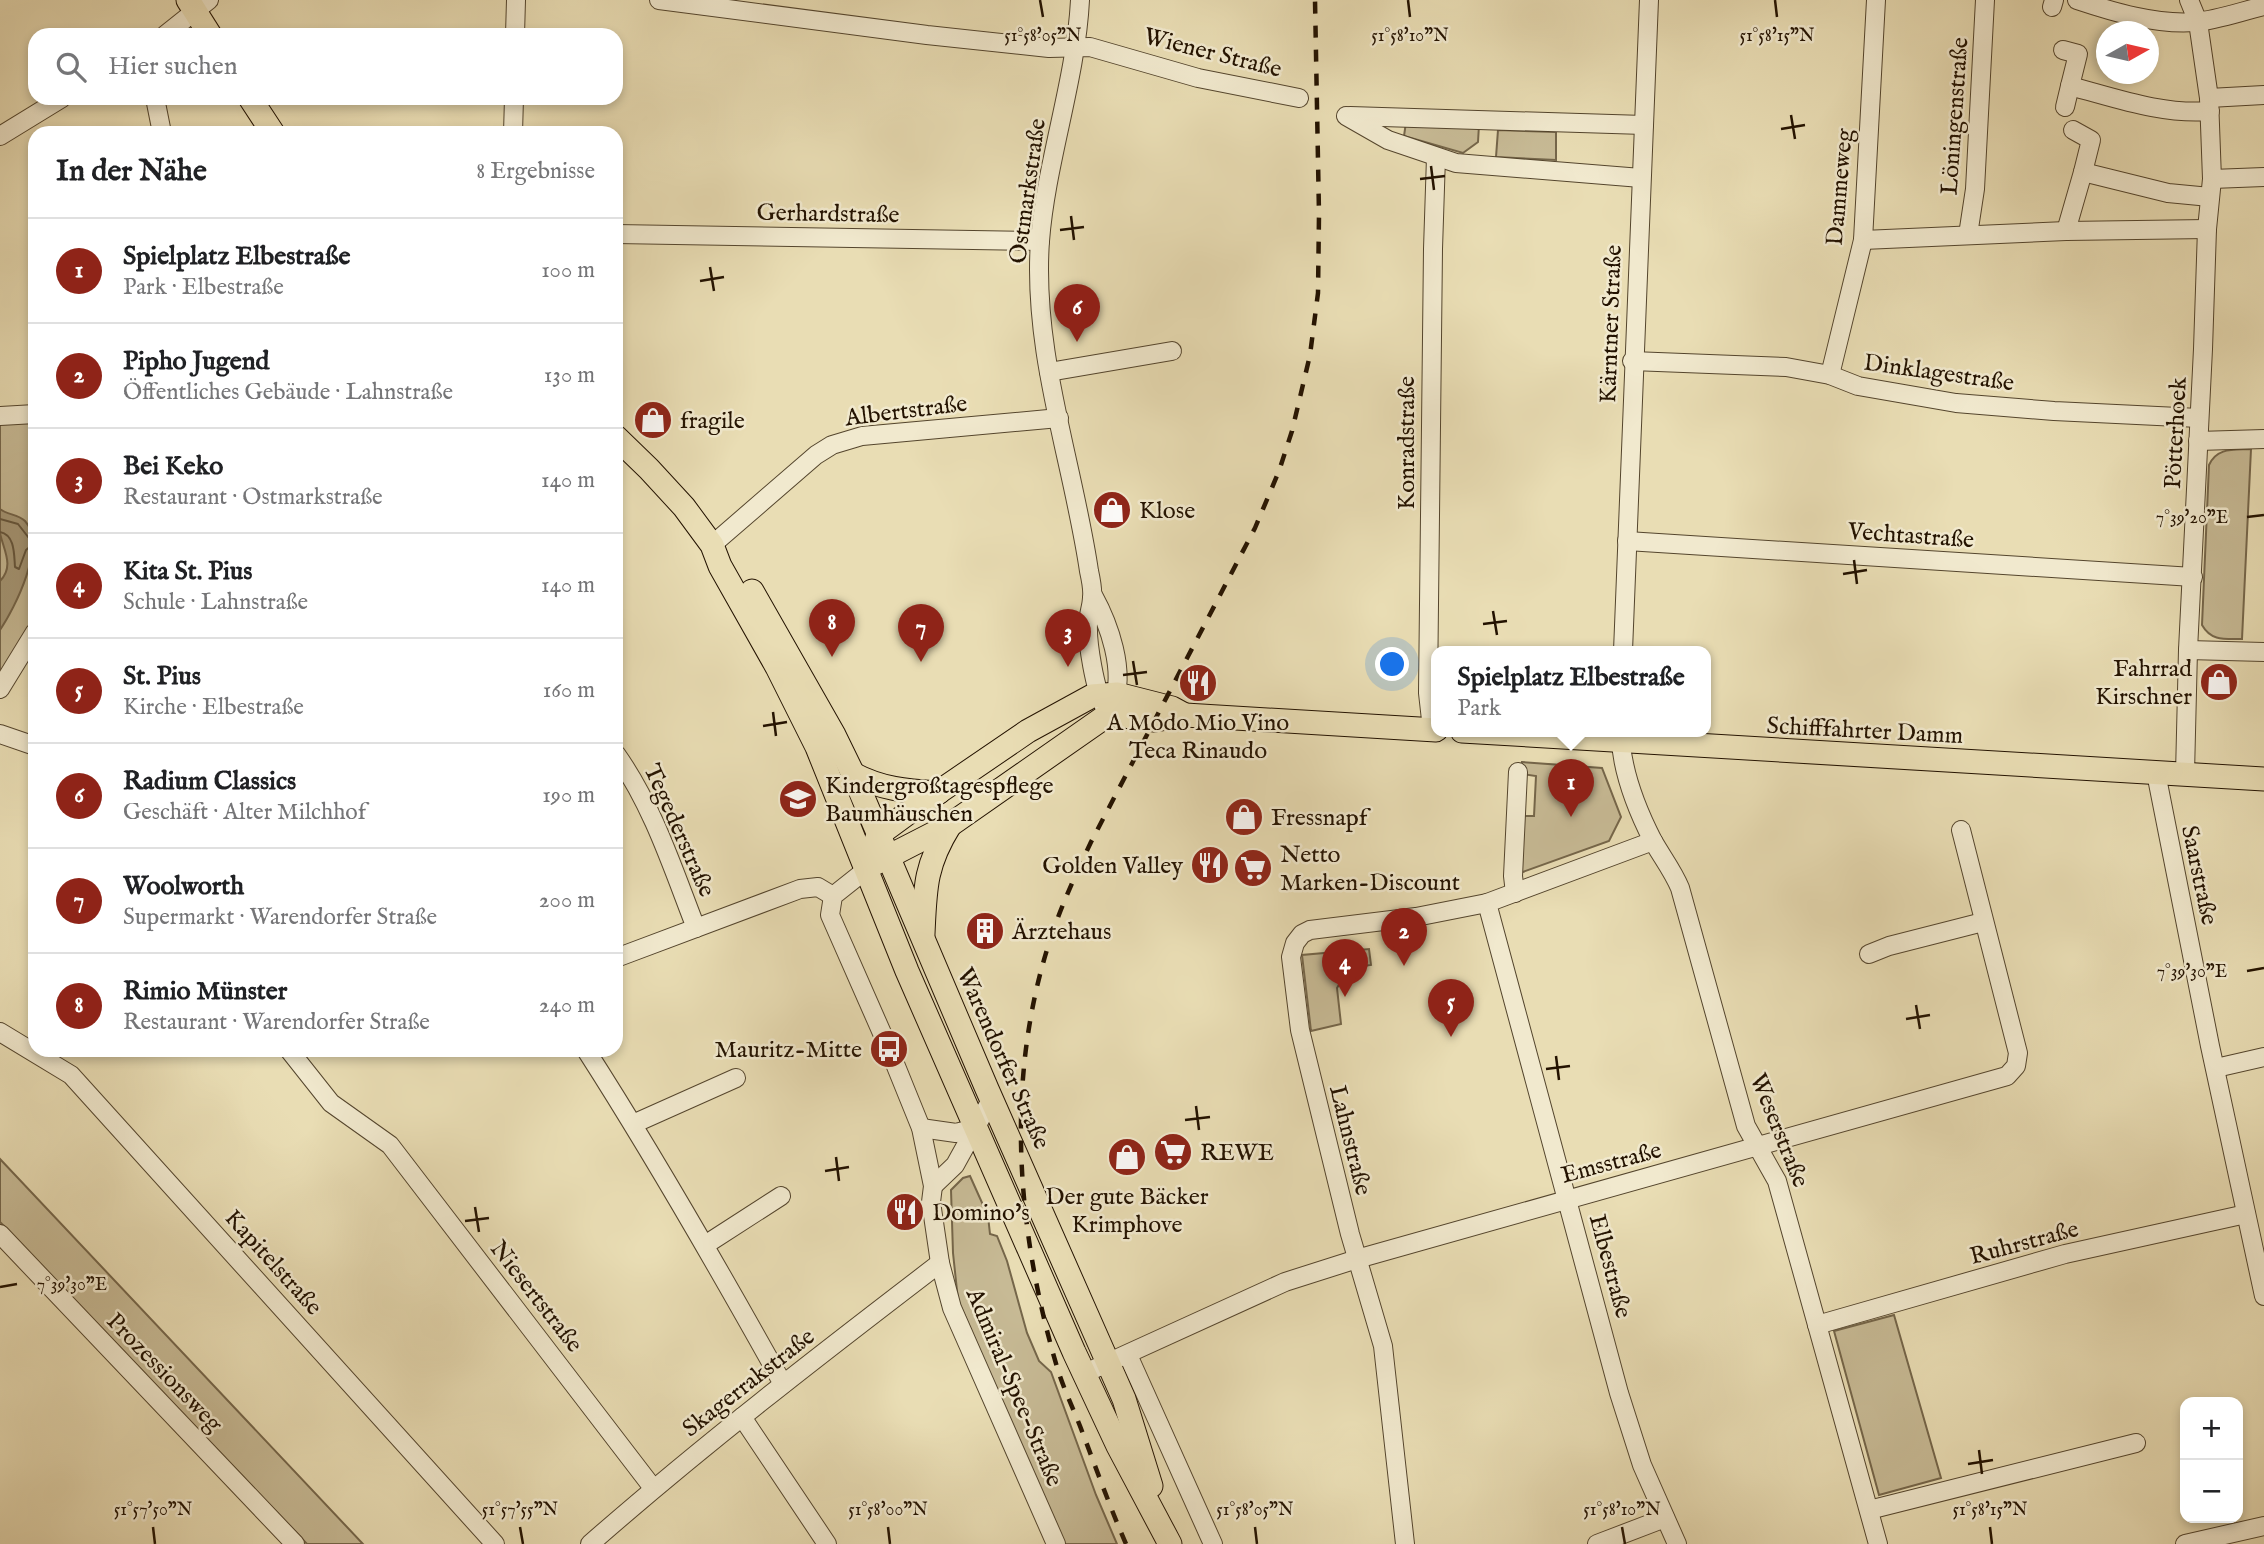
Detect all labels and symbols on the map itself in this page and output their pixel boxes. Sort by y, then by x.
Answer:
street label: Wiener Straße [1140,21,1285,86]
north arrow [2096,21,2159,84]
text: 51°58'05"N [1004,25,1082,48]
text: 51°58'10"N [1371,25,1449,48]
text: 51°58'15"N [1739,25,1815,48]
street label: Löningenstraße [1935,36,1976,196]
street label: Ostmarkstraße [1003,117,1054,266]
street label: Dammeweg [1820,126,1861,247]
street label: Gerhardstraße [756,198,900,231]
street label: Kärntner Straße [1593,244,1630,404]
pin: 6 [1054,284,1100,342]
street label: Dinklagestraße [1862,348,2016,399]
street label: Konradstraße [1392,376,1423,510]
street label: Pötterhoek [2158,376,2195,490]
street label: Albertstraße [842,389,969,434]
shop icon: fragile [632,399,674,441]
place label: fragile [680,406,745,437]
shop icon: Klose [1091,489,1133,531]
place label: Klose [1139,496,1195,527]
text: 7°39'20"E [2156,507,2228,530]
street label: Vechtastraße [1846,517,1975,556]
pin: 8 [809,599,855,657]
pin: 7 [898,604,944,662]
pin: 3 [1045,609,1091,667]
your location [1375,647,1409,681]
place label: Fahrrad Kirschner [2095,654,2192,713]
shop icon: Fahrrad Kirschner [2198,661,2240,703]
restaurant icon: A Modo Mio Vino Teca Rinaudo [1177,662,1219,704]
place label: A Modo Mio Vino Teca Rinaudo [1106,708,1289,767]
street label: Schifffahrter Damm [1766,711,1964,752]
street label: Tegederstraße [636,759,722,902]
pin: 1 [1548,759,1594,817]
place label: Kindergroßtagespflege Baumhäuschen [825,771,1053,830]
school or university icon: Kindergroßtagespflege Baumhäuschen [777,778,819,820]
shop icon: Fressnapf [1223,796,1265,838]
place label: Fressnapf [1271,803,1372,834]
street label: Saarstraße [2173,823,2224,928]
place label: Netto Marken-Discount [1280,840,1460,899]
restaurant icon: Golden Valley [1189,844,1231,886]
supermarket icon: Netto Marken-Discount [1232,847,1274,889]
place label: Golden Valley [1042,851,1183,882]
pin: 2 [1381,908,1427,966]
building icon: Ärztehaus [964,910,1006,952]
place label: Ärztehaus [1011,917,1111,948]
pin: 4 [1322,939,1368,997]
text: 7°39'30"E [2157,961,2227,984]
street label: Warendorfer Straße [949,963,1057,1154]
pin: 5 [1428,979,1474,1037]
bus stop icon: Mauritz-Mitte [868,1028,910,1070]
place label: Mauritz-Mitte [715,1035,862,1066]
street label: Weserstraße [1742,1069,1815,1192]
street label: Lahnstraße [1321,1082,1378,1199]
supermarket icon: REWE [1152,1131,1194,1173]
street label: Emsstraße [1558,1135,1665,1192]
shop icon: Der gute Bäcker Krimphove [1106,1136,1148,1178]
place label: REWE [1200,1138,1274,1169]
place label: Der gute Bäcker Krimphove [1045,1182,1209,1241]
restaurant icon: Domino's [884,1191,926,1233]
place label: Domino's [932,1198,1030,1229]
street label: Kapitelstraße [217,1204,329,1322]
street label: Elbestraße [1581,1211,1638,1322]
street label: Ruhrstraße [1967,1214,2082,1273]
street label: Niesertstraße [482,1235,589,1359]
text: 7°39'30"E [37,1274,107,1297]
street label: Admiral-Spee-Straße [957,1283,1069,1491]
street label: Prozessionsweg [99,1307,229,1440]
street label: Skagerrakstraße [676,1322,821,1445]
text: 51°57'50"N [114,1499,193,1522]
text: 51°57'55"N [482,1499,559,1522]
text: 51°58'00"N [848,1499,928,1522]
text: 51°58'05"N [1216,1499,1294,1522]
text: 51°58'10"N [1583,1499,1661,1522]
text: 51°58'15"N [1952,1499,2028,1522]

